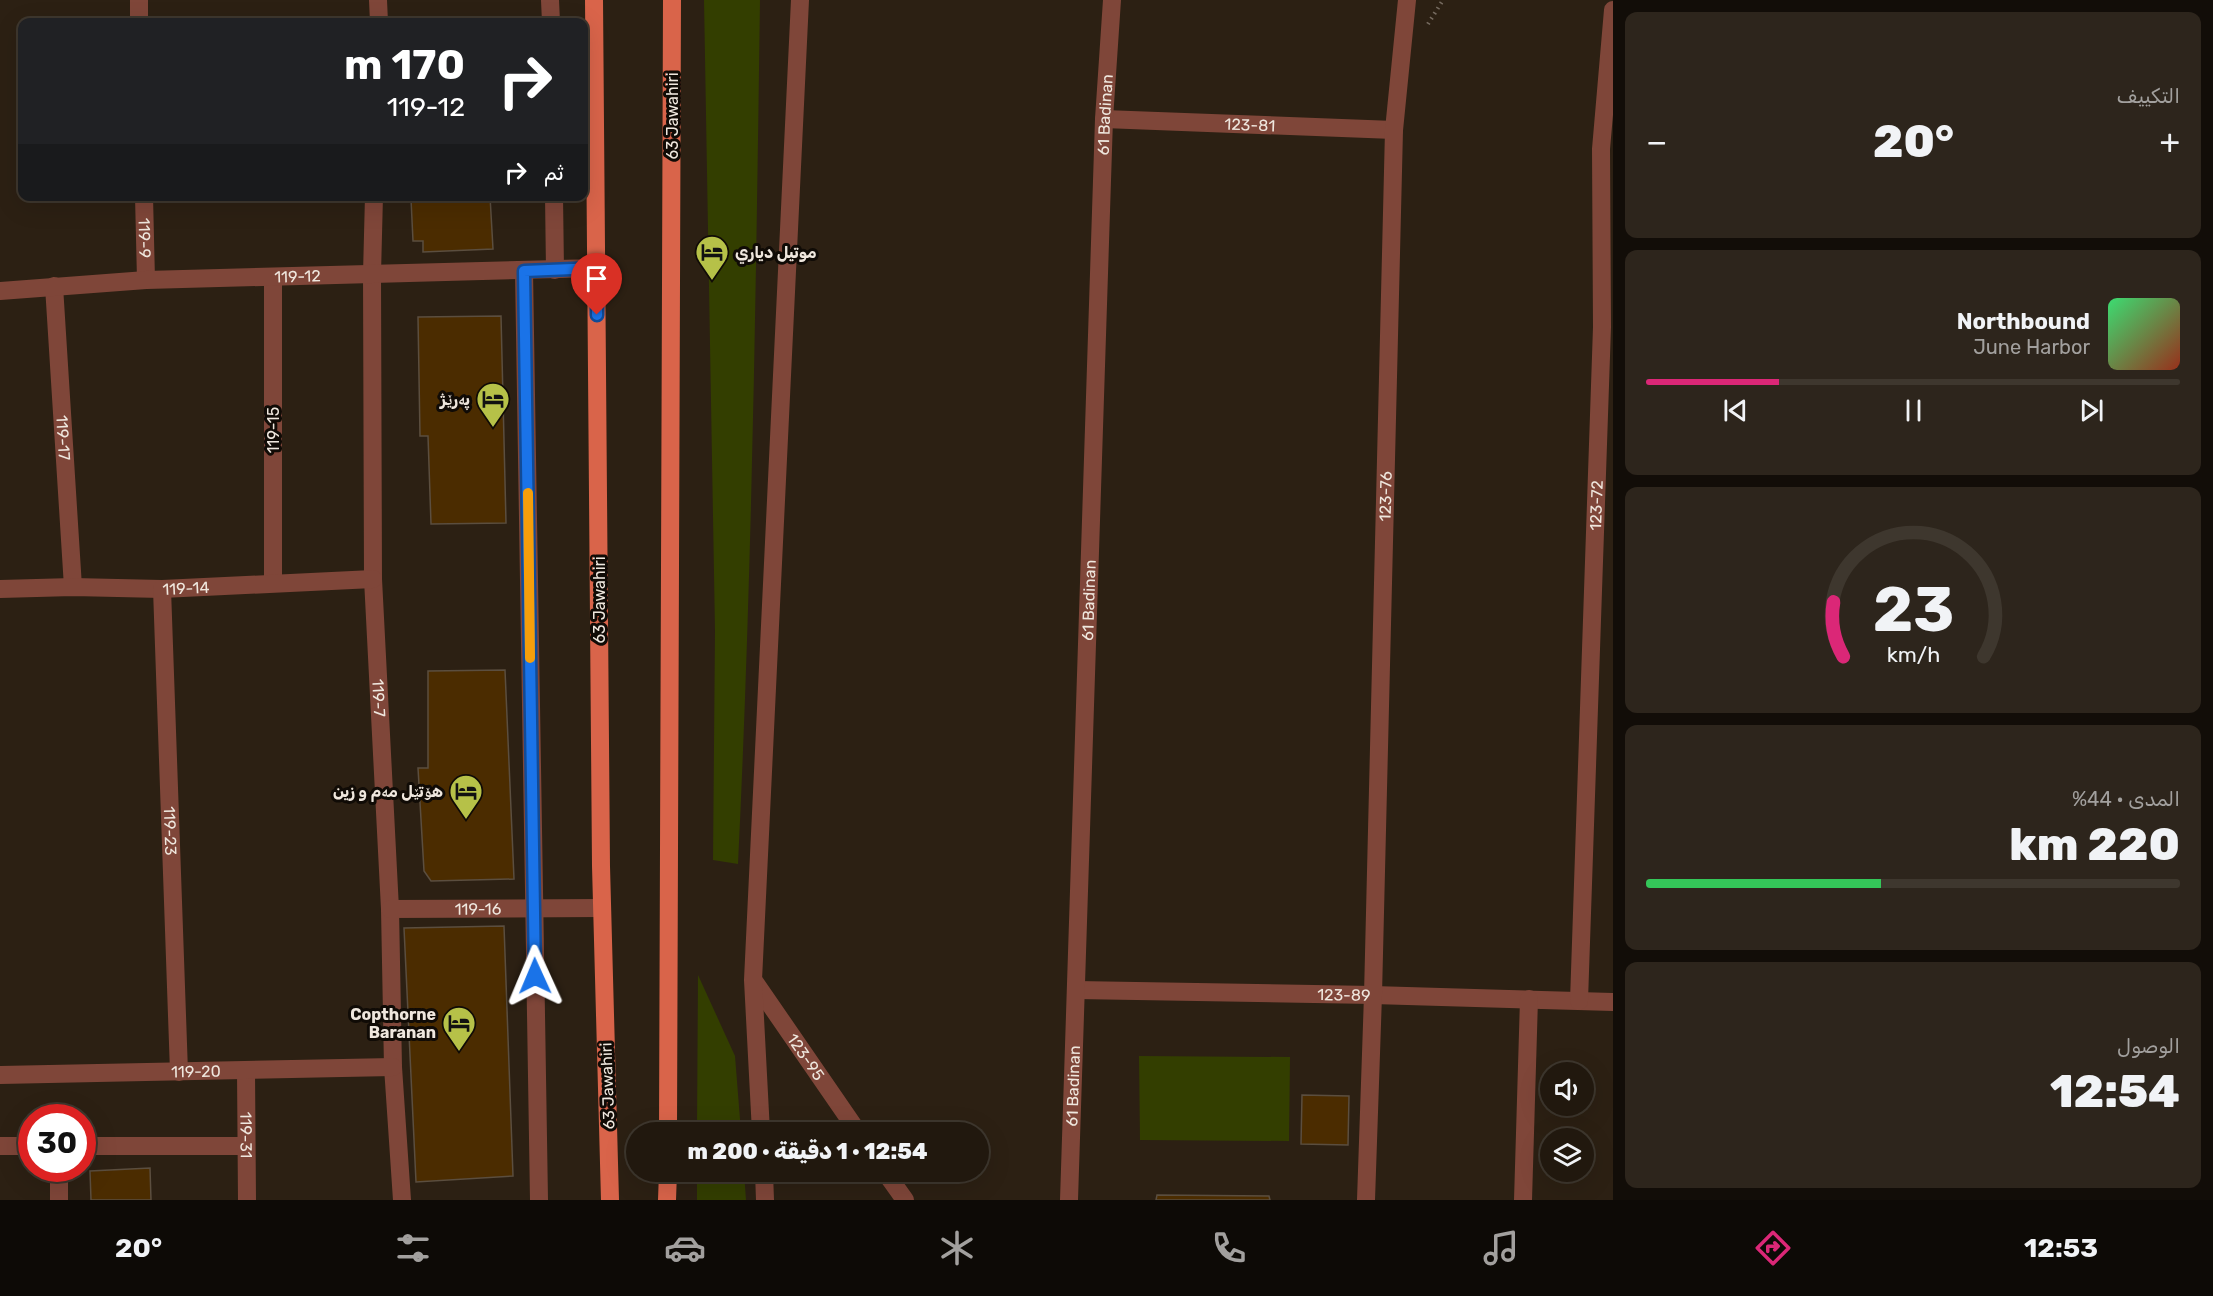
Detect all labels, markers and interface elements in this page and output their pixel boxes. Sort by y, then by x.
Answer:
text: 170 m [344,40,465,90]
icon: right [486,42,564,120]
street label: 63 Jawahiri [663,72,682,160]
street label: 61 Badinan [1094,73,1117,156]
text: التكييف [2117,84,2180,108]
text: 119-12 [387,91,465,123]
street label: 123-81 [1224,115,1276,135]
text: 20° [1873,115,1954,168]
text: − [1646,122,1667,161]
text: + [2159,122,2180,161]
icon: right [499,156,532,189]
text: ثم [544,159,564,186]
street label: 119-9 [135,218,154,258]
hotel icon: موتيل دياري [694,234,730,281]
place label: موتيل دياري [735,243,817,264]
pin [571,253,622,315]
icon: arrive [580,262,613,295]
street label: 119-12 [274,266,321,287]
text: Northbound [1957,308,2090,335]
text: June Harbor [1973,335,2090,359]
hotel icon: پەرێژ [475,381,511,428]
place label: پەرێژ [439,390,470,411]
icon: previous [1719,394,1752,427]
icon: pause [1897,394,1930,427]
icon: next [2075,394,2108,427]
street label: 119-15 [264,407,283,453]
street label: 119-17 [52,415,74,461]
street label: 123-76 [1376,471,1396,522]
street label: 123-72 [1586,480,1607,531]
street label: 63 Jawahiri [590,556,609,644]
street label: 61 Badinan [1078,559,1100,641]
text: 23 [1872,573,1954,647]
street label: 119-14 [162,578,210,599]
text: km/h [1886,642,1940,667]
street label: 119-7 [368,678,389,717]
hotel icon: هۆتێل مەم و زین [448,773,484,820]
place label: هۆتێل مەم و زین [333,782,443,802]
text: المدى · 44% [2072,787,2180,811]
street label: 119-23 [160,806,180,856]
text: 220 km [2009,818,2180,871]
street label: 119-16 [455,899,502,919]
position arrow [503,944,567,1008]
street label: 123-89 [1317,985,1371,1005]
place label: Copthorne Baranan [350,1005,436,1042]
hotel icon: Copthorne Baranan [441,1005,477,1052]
street label: 123-95 [783,1030,828,1084]
text: الوصول [2117,1034,2180,1058]
street label: 63 Jawahiri [596,1042,619,1130]
street label: 61 Badinan [1062,1045,1084,1127]
street label: 119-20 [171,1062,221,1082]
map controls [1540,1062,1594,1182]
button: sound [1540,1062,1594,1116]
text: 12:54 [2050,1065,2180,1118]
speed limit sign: 30 [18,1104,96,1182]
street label: 119-31 [236,1112,256,1158]
button: layers [1540,1128,1594,1182]
text: 12:54 · 1 دقيقة · 200 m [687,1138,928,1165]
icon: filters [392,1227,434,1269]
icon: car [664,1227,706,1269]
icon: climate [936,1227,978,1269]
icon: phone [1208,1227,1250,1269]
icon: music [1480,1227,1522,1269]
icon: directions [1752,1227,1794,1269]
text: 20° [115,1232,162,1264]
text: 12:53 [2024,1232,2098,1264]

